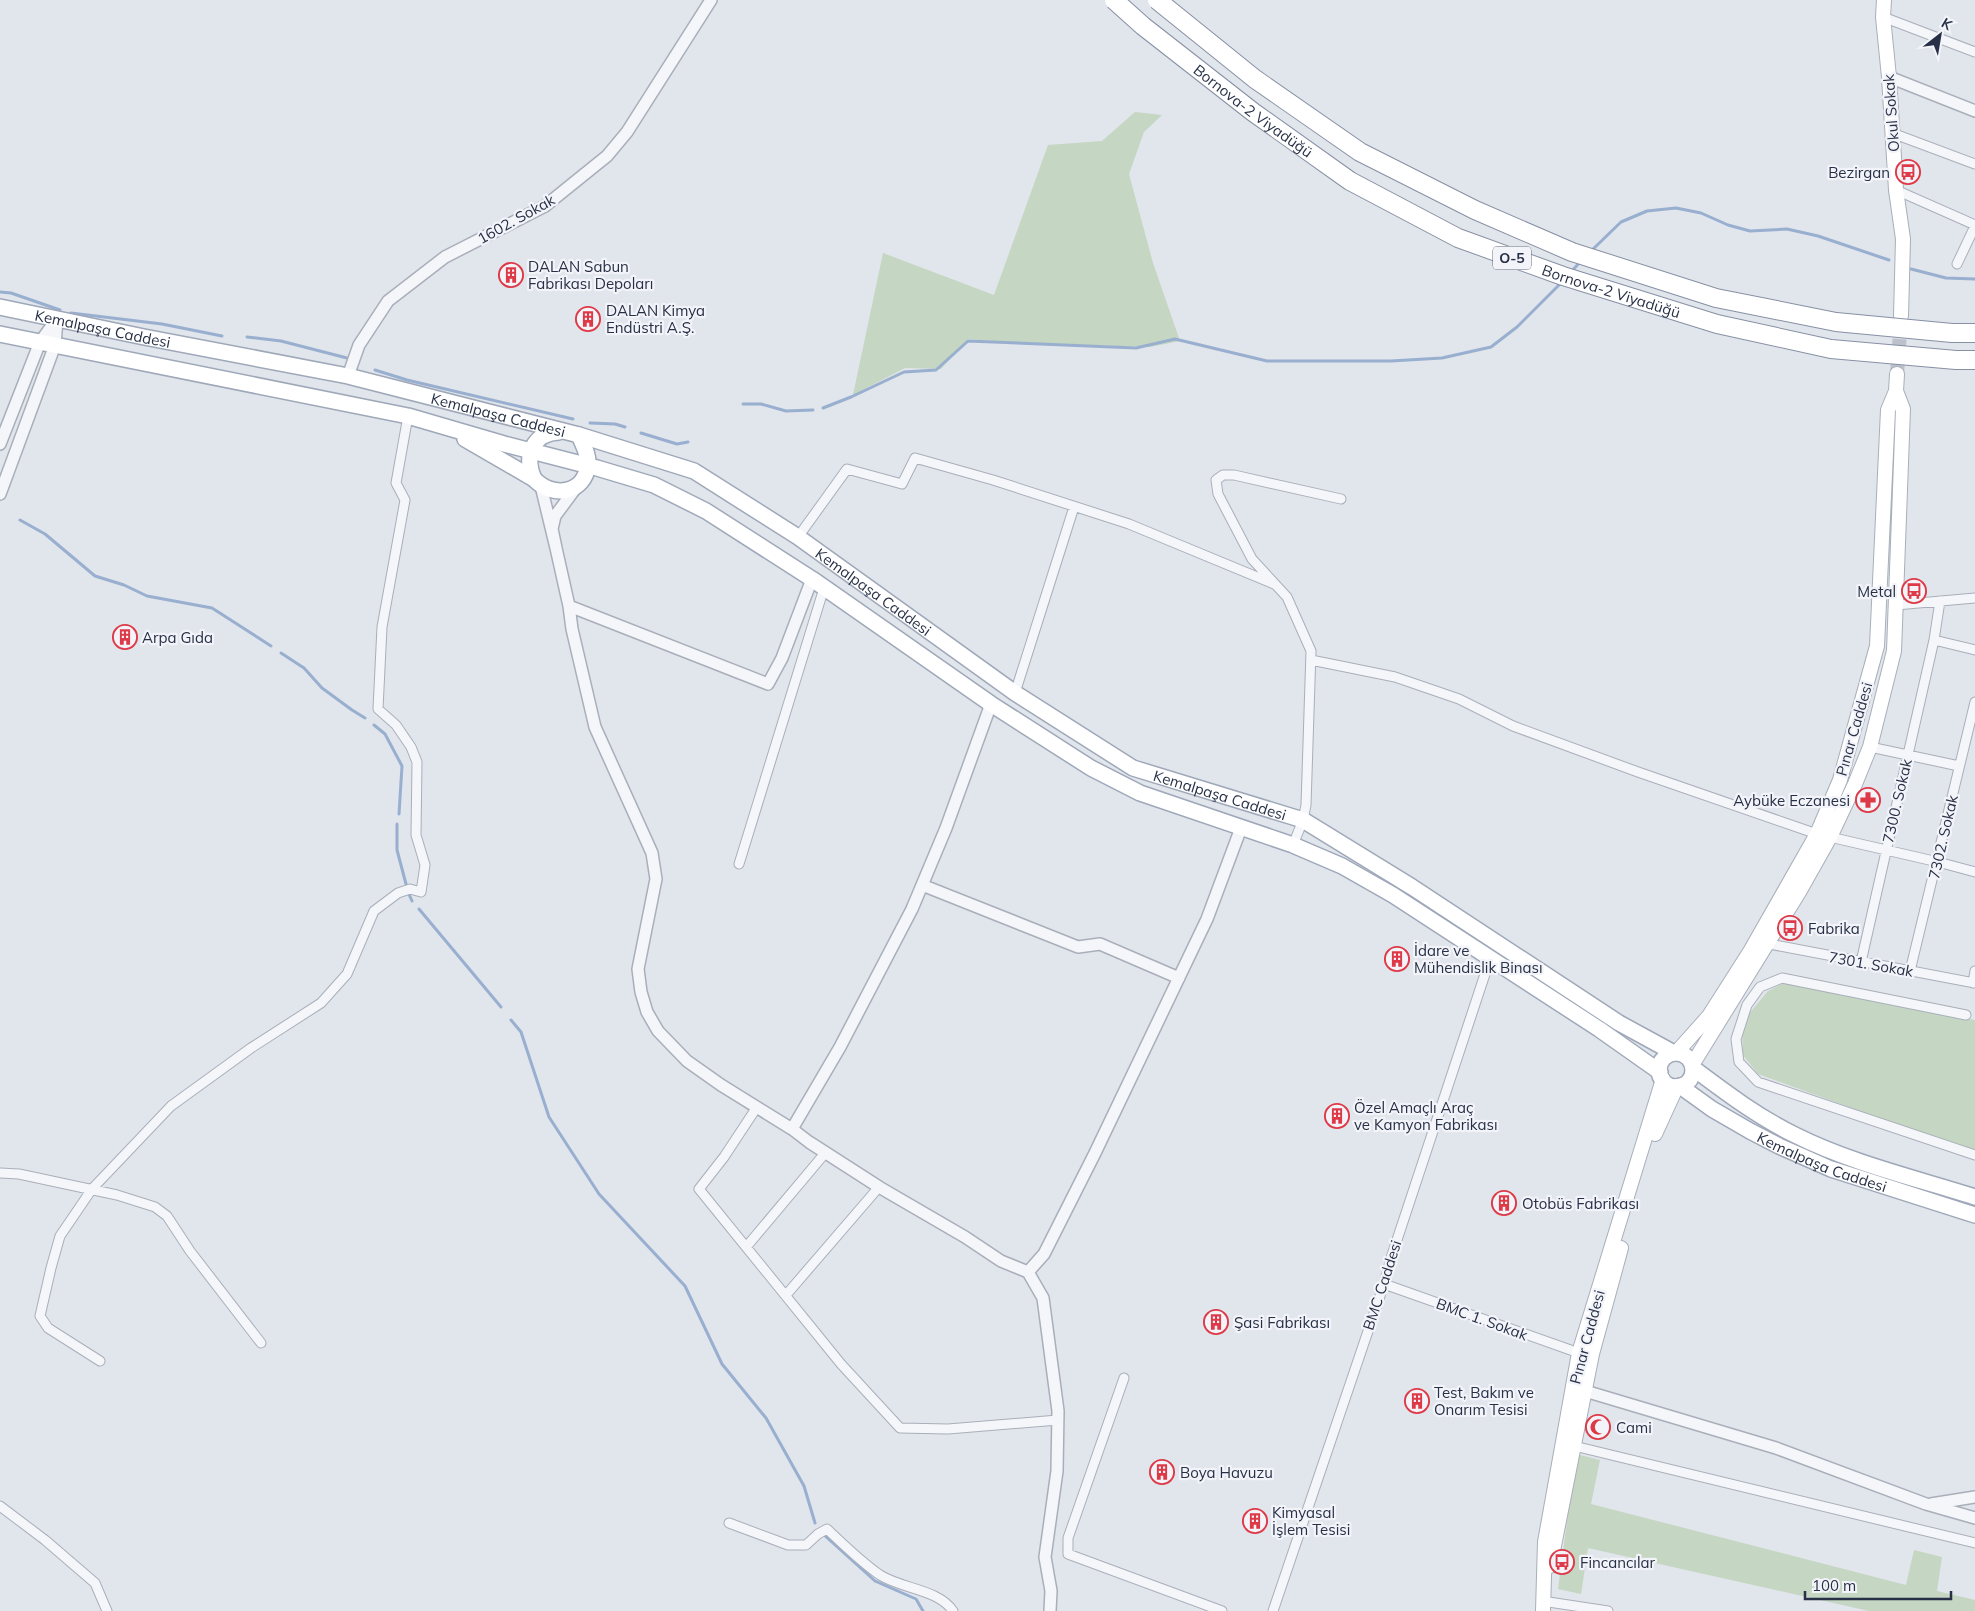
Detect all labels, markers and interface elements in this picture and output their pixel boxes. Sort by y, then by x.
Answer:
north arrow [1915,10,1965,60]
text: K [1938,14,1956,34]
street label: Bornova-2 Viyadüğü [1190,60,1317,161]
street label: Okul Sokak [1879,73,1903,152]
bus stop icon: Bezirgan [1895,159,1921,185]
place label: Bezirgan [1828,163,1890,182]
street label: 1602. Sokak [474,190,558,248]
road number: O-5 [1493,247,1531,270]
place label: DALAN Sabun Fabrikası Depoları [528,257,653,293]
street label: Bornova-2 Viyadüğü [1540,260,1683,322]
building icon: DALAN Sabun Fabrikası Depoları [498,262,524,288]
place label: DALAN Kimya Endüstri A.Ş. [606,301,705,337]
street label: Kemalpaşa Caddesi [33,305,172,351]
building icon: DALAN Kimya Endüstri A.Ş. [575,306,601,332]
street label: Kemalpaşa Caddesi [429,388,568,441]
street label: Kemalpaşa Caddesi [812,543,935,639]
bus stop icon: Metal [1901,578,1927,604]
place label: Metal [1857,582,1896,601]
building icon: Arpa Gıda [112,624,138,650]
place label: Arpa Gıda [142,628,213,647]
street label: Pınar Caddesi [1832,680,1876,778]
street label: 7300. Sokak [1878,757,1916,845]
street label: Kemalpaşa Caddesi [1151,765,1289,824]
pharmacy icon: Aybüke Eczanesi [1855,787,1881,813]
place label: Aybüke Eczanesi [1733,791,1850,810]
street label: 7302. Sokak [1924,793,1962,881]
bus stop icon: Fabrika [1777,915,1803,941]
place label: Fabrika [1808,919,1860,938]
place label: İdare ve Mühendislik Binası [1414,941,1543,977]
building icon: İdare ve Mühendislik Binası [1384,946,1410,972]
street label: 7301. Sokak [1827,947,1915,981]
place label: Özel Amaçlı Araç ve Kamyon Fabrikası [1354,1098,1497,1134]
building icon: Özel Amaçlı Araç ve Kamyon Fabrikası [1324,1103,1350,1129]
street label: Kemalpaşa Caddesi [1754,1127,1889,1196]
building icon: Otobüs Fabrikası [1491,1190,1517,1216]
place label: Otobüs Fabrikası [1522,1194,1639,1213]
street label: BMC Caddesi [1359,1238,1405,1332]
street label: Pınar Caddesi [1565,1288,1609,1386]
street label: BMC 1. Sokak [1434,1294,1531,1344]
building icon: Şasi Fabrikası [1203,1309,1229,1335]
place label: Şasi Fabrikası [1234,1313,1330,1332]
place label: Test, Bakım ve Onarım Tesisi [1434,1383,1534,1419]
building icon: Test, Bakım ve Onarım Tesisi [1404,1388,1430,1414]
mosque icon: Cami [1585,1414,1611,1440]
place label: Cami [1616,1418,1652,1437]
building icon: Boya Havuzu [1149,1459,1175,1485]
place label: Boya Havuzu [1180,1463,1273,1482]
place label: Kimyasal İşlem Tesisi [1272,1503,1350,1539]
building icon: Kimyasal İşlem Tesisi [1242,1508,1268,1534]
bus stop icon: Fincancılar [1549,1549,1575,1575]
place label: Fincancılar [1580,1553,1656,1572]
scale bar [1805,1568,1951,1600]
text: 100 m [1812,1576,1856,1595]

